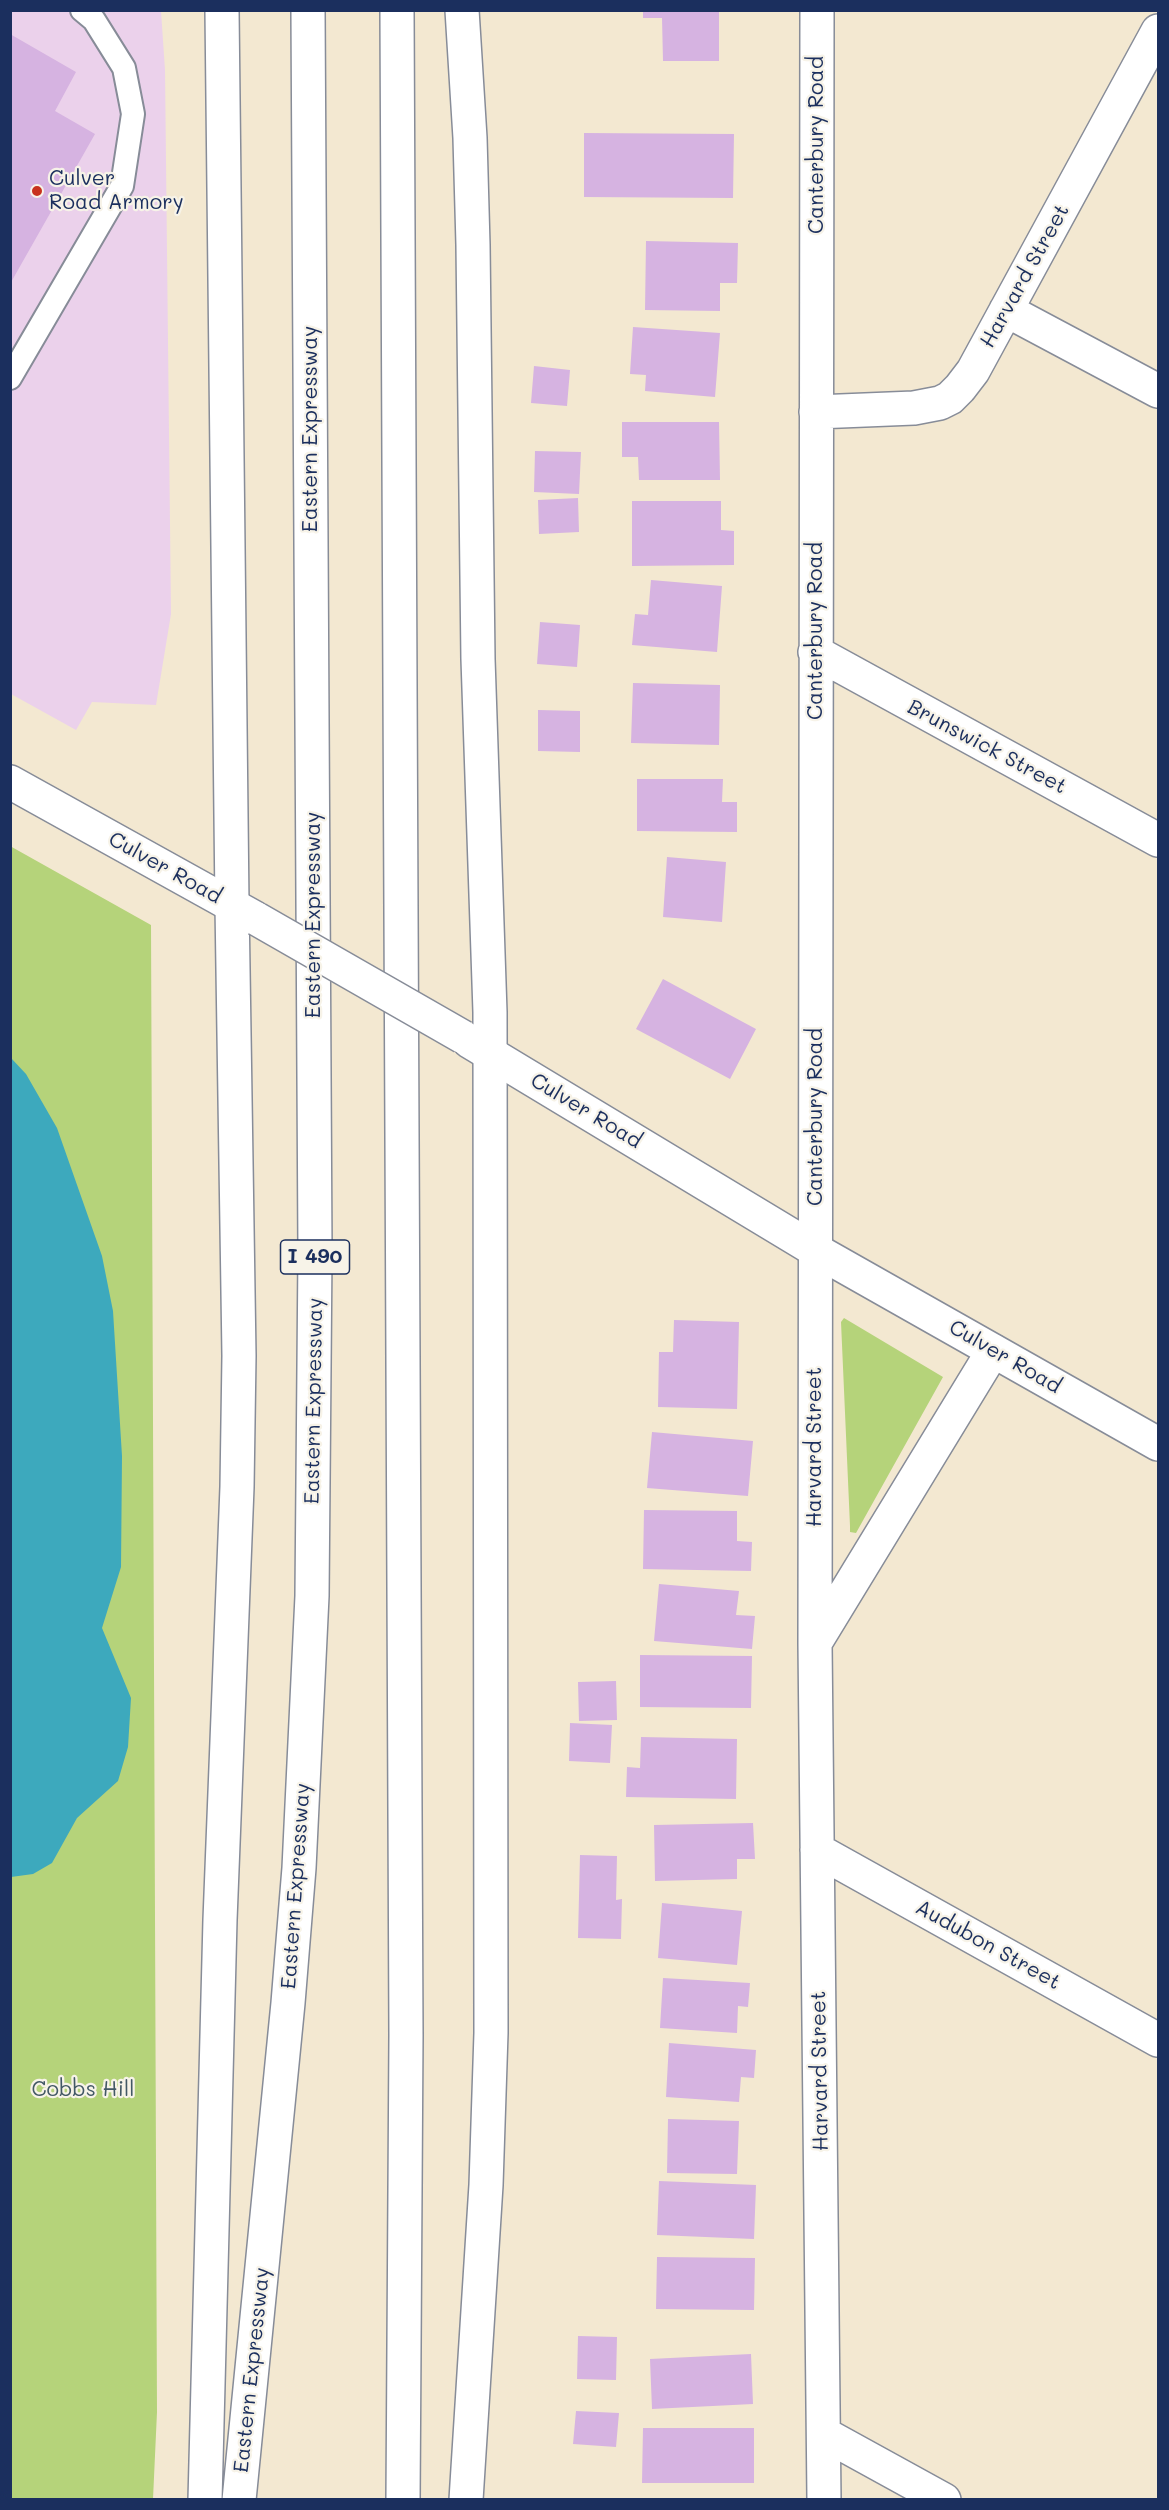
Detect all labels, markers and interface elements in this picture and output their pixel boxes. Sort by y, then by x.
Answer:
street label: Canterbury Road [804,56,830,234]
place label: Culver Road Armory [49,166,184,216]
marker: Culver Road Armory [30,184,44,198]
street label: Harvard Street [975,200,1075,352]
street label: Eastern Expressway [298,326,324,532]
street label: Canterbury Road [803,542,829,720]
street label: Brunswick Street [903,694,1071,800]
street label: Eastern Expressway [301,812,327,1018]
street label: Culver Road [104,827,226,909]
street label: Canterbury Road [803,1028,829,1206]
street label: Culver Road [526,1068,646,1154]
road number: I 490 [280,1240,350,1274]
street label: Eastern Expressway [300,1298,328,1504]
street label: Culver Road [944,1315,1066,1399]
street label: Harvard Street [802,1367,828,1527]
street label: Eastern Expressway [276,1782,316,1990]
street label: Audubon Street [911,1895,1065,1995]
street label: Harvard Street [806,1991,834,2151]
park label: Cobbs Hill [31,2077,135,2103]
street label: Eastern Expressway [229,2266,275,2474]

